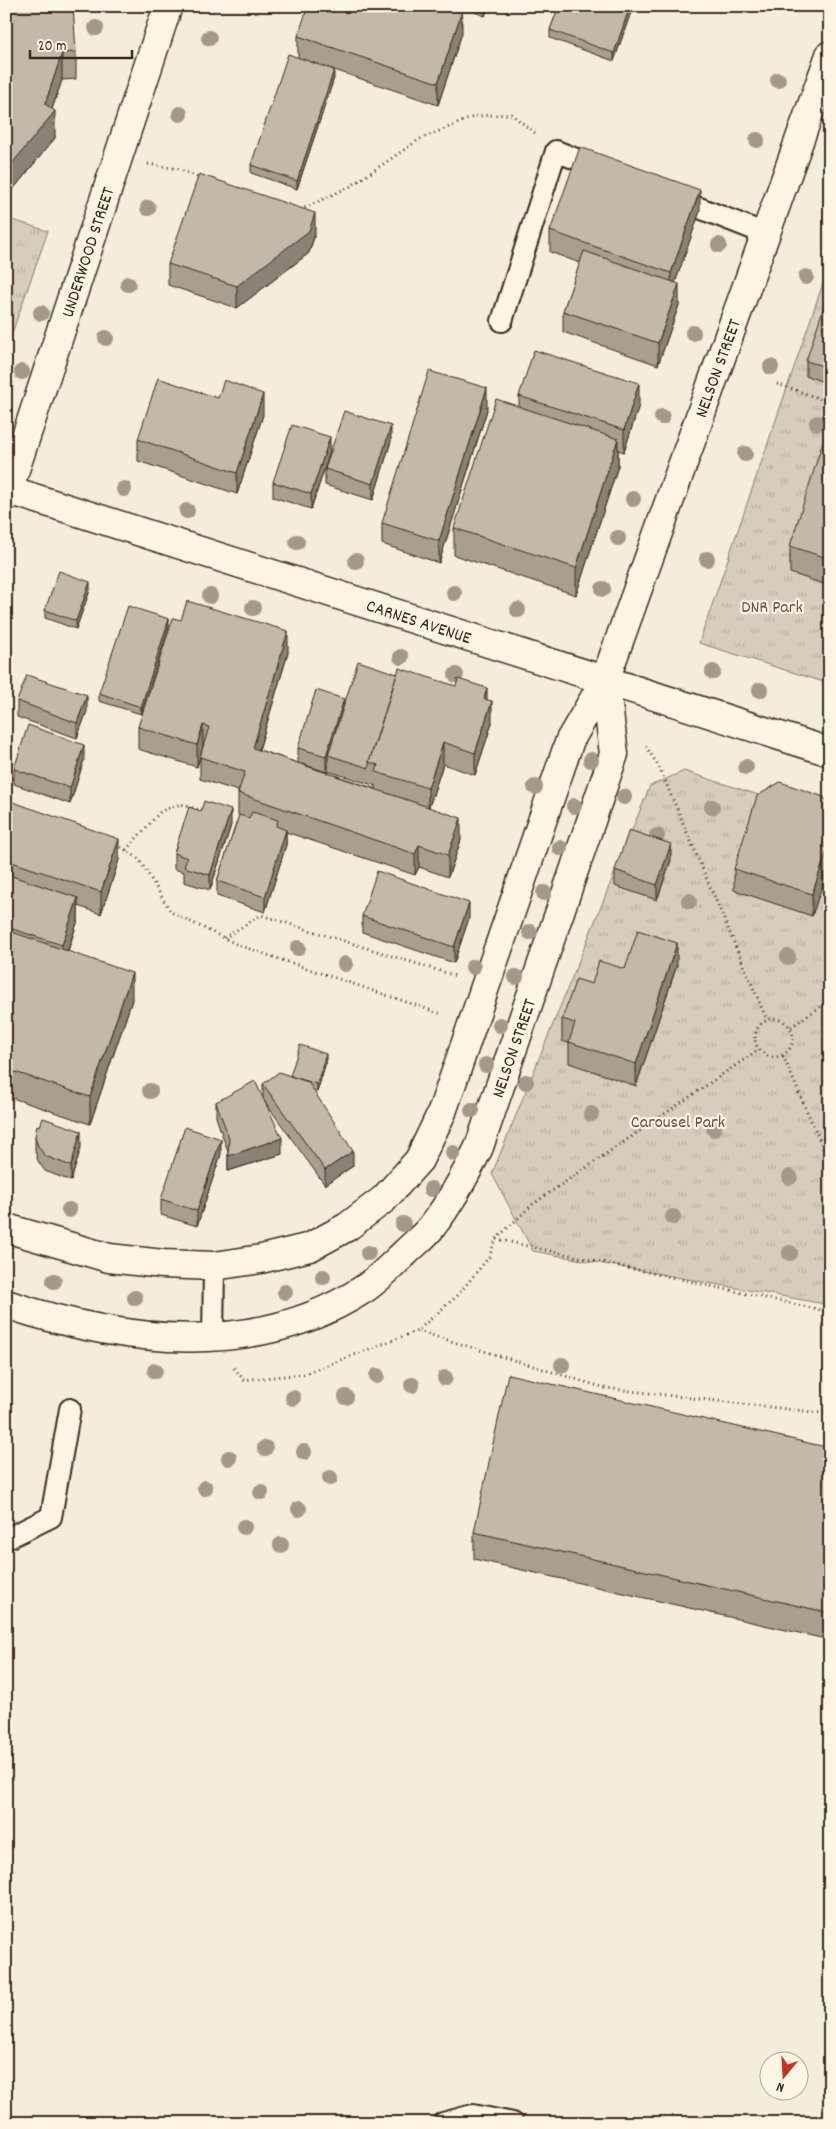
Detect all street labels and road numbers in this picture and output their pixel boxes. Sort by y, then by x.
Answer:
street label: UNDERWOOD STREET [57,184,122,321]
street label: NELSON STREET [690,316,749,422]
street label: CARNES AVENUE [363,595,474,652]
street label: NELSON STREET [487,996,544,1102]

